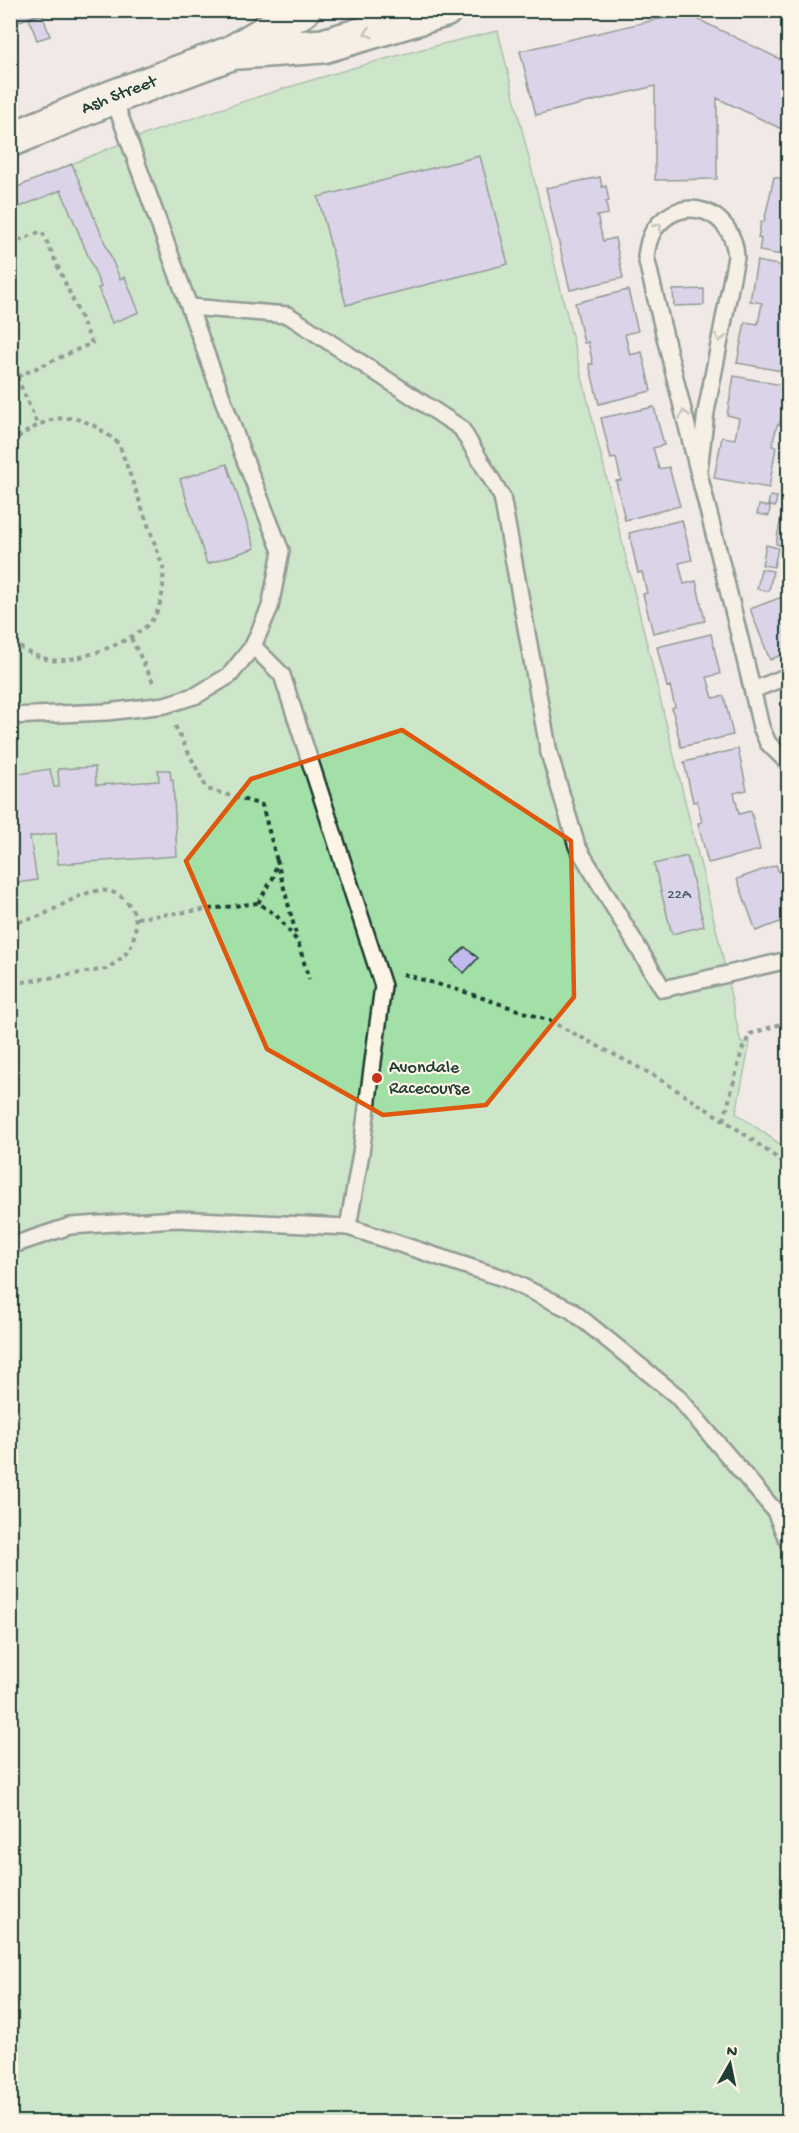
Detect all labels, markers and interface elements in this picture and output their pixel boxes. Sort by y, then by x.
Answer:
one-way arrow [363,25,373,38]
street label: Ash Street [78,71,161,119]
one-way arrow [651,223,662,234]
one-way arrow [714,333,727,343]
one-way arrow [679,409,692,419]
house number: 22A [667,886,692,904]
place label: Avondale Racecourse [389,1058,471,1100]
marker: Avondale Racecourse [370,1071,384,1085]
north arrow [700,2034,760,2094]
text: N [725,2042,739,2063]

